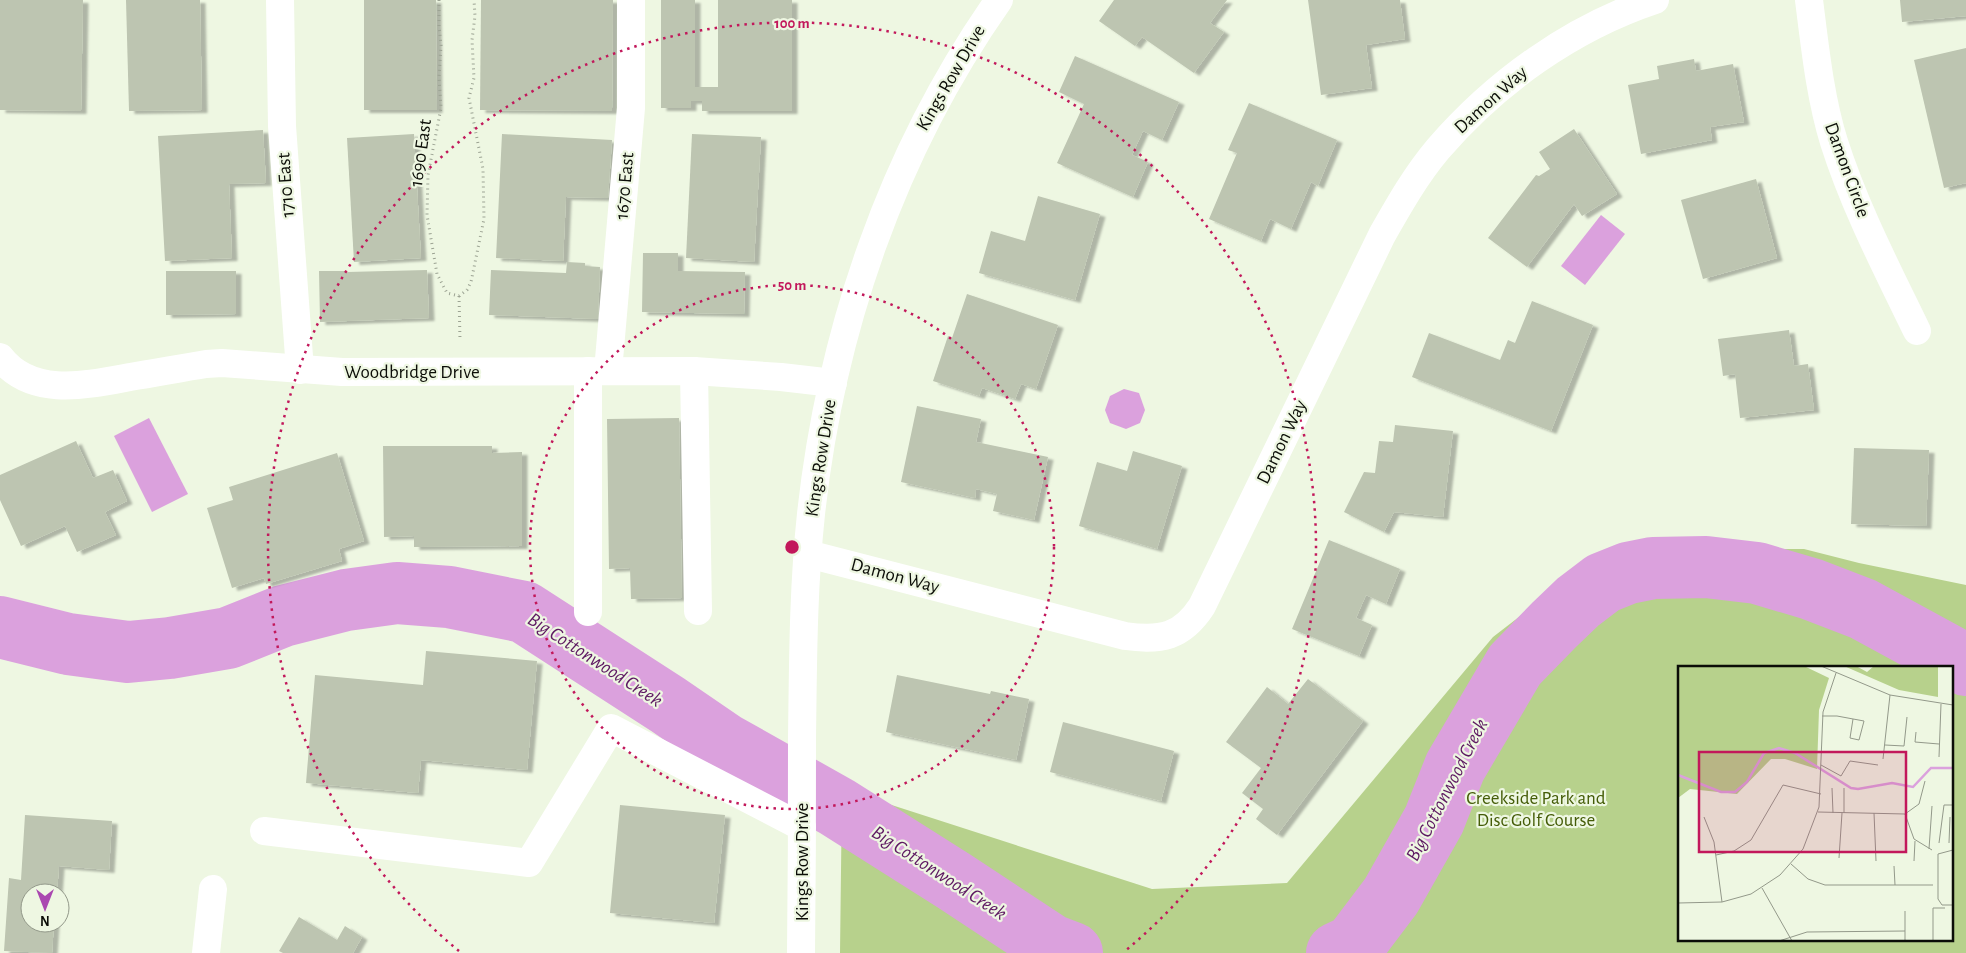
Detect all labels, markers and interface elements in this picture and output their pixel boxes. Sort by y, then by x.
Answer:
text: 100 m [774,16,810,31]
street label: Kings Row Drive [913,22,989,134]
street label: Damon Way [1451,63,1531,137]
street label: 1690 East [407,118,435,188]
street label: Damon Circle [1821,120,1873,220]
street label: 1710 East [274,152,298,218]
street label: 1670 East [613,152,637,220]
text: 50 m [778,278,806,293]
street label: Woodbridge Drive [344,363,480,382]
street label: Damon Way [1254,397,1310,487]
street label: Kings Row Drive [802,398,840,518]
centre of rings [783,538,801,556]
street label: Damon Way [849,555,941,597]
water label: Big Cottonwood Creek [524,609,666,711]
inset map [1678,666,1954,940]
water label: Big Cottonwood Creek [1403,716,1491,864]
park label: Creekside Park and Disc Golf Course [1466,789,1606,830]
street label: Kings Row Drive [793,803,812,921]
water label: Big Cottonwood Creek [868,822,1010,924]
north arrow [20,883,70,933]
text: N [40,913,50,927]

